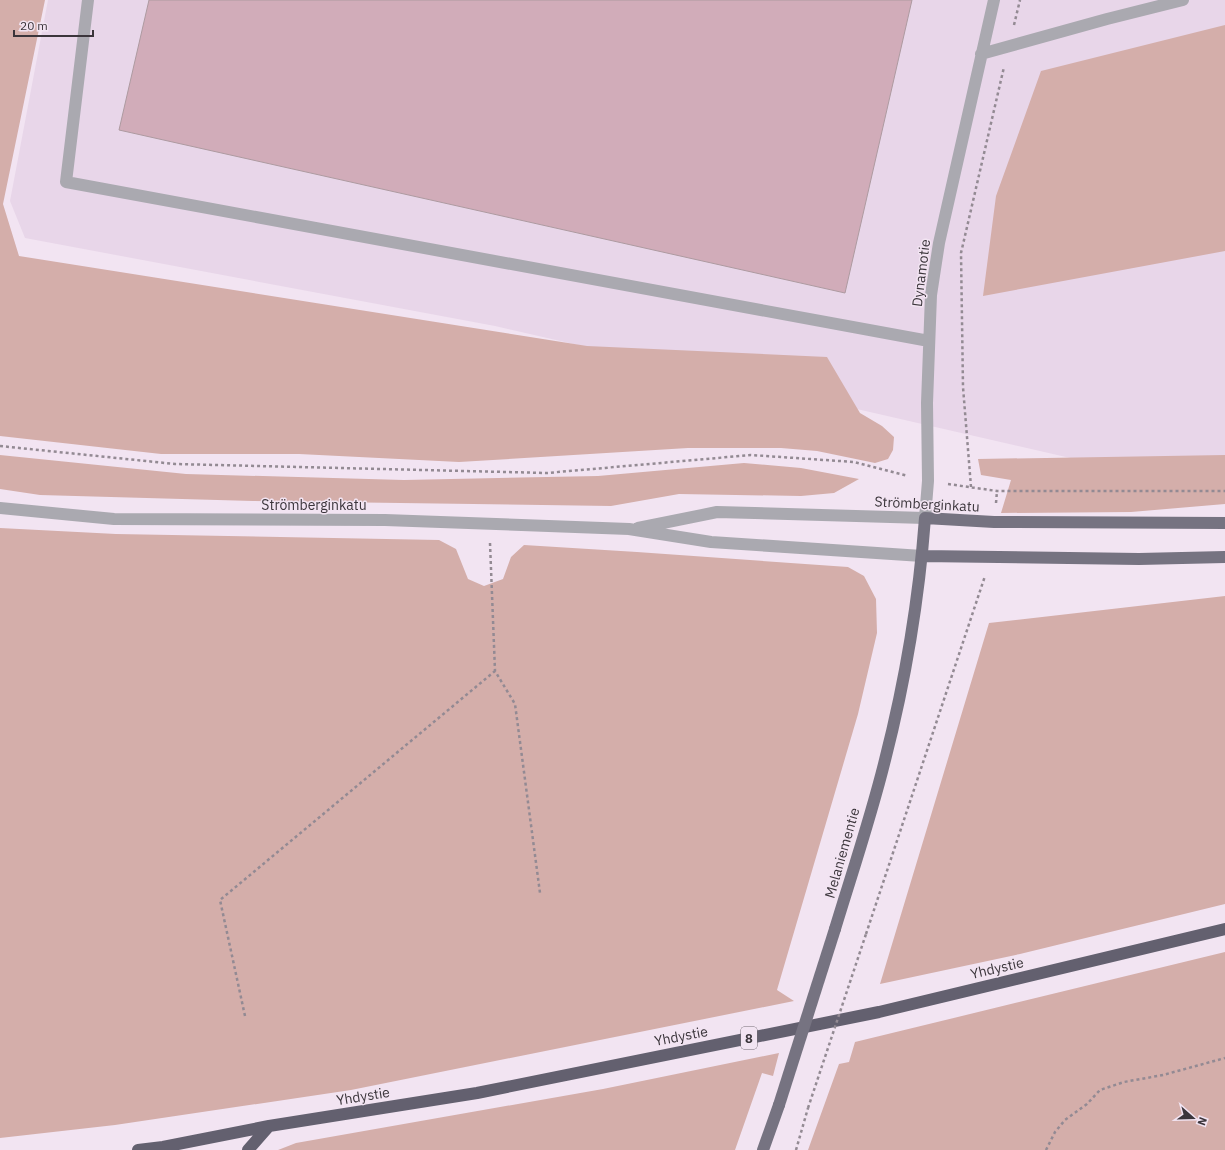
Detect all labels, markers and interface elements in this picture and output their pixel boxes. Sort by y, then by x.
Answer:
scale bar [14,12,93,38]
text: 20 m [20,18,48,33]
street label: Dynamotie [908,238,934,308]
street label: Strömberginkatu [874,492,980,516]
street label: Strömberginkatu [261,496,367,514]
street label: Melaniementie [820,805,864,900]
street label: Yhdystie [969,953,1026,983]
street label: Yhdystie [653,1022,710,1050]
road number: 8 [741,1027,757,1049]
street label: Yhdystie [335,1083,391,1109]
north arrow [1173,1098,1213,1138]
text: N [1194,1115,1210,1128]

